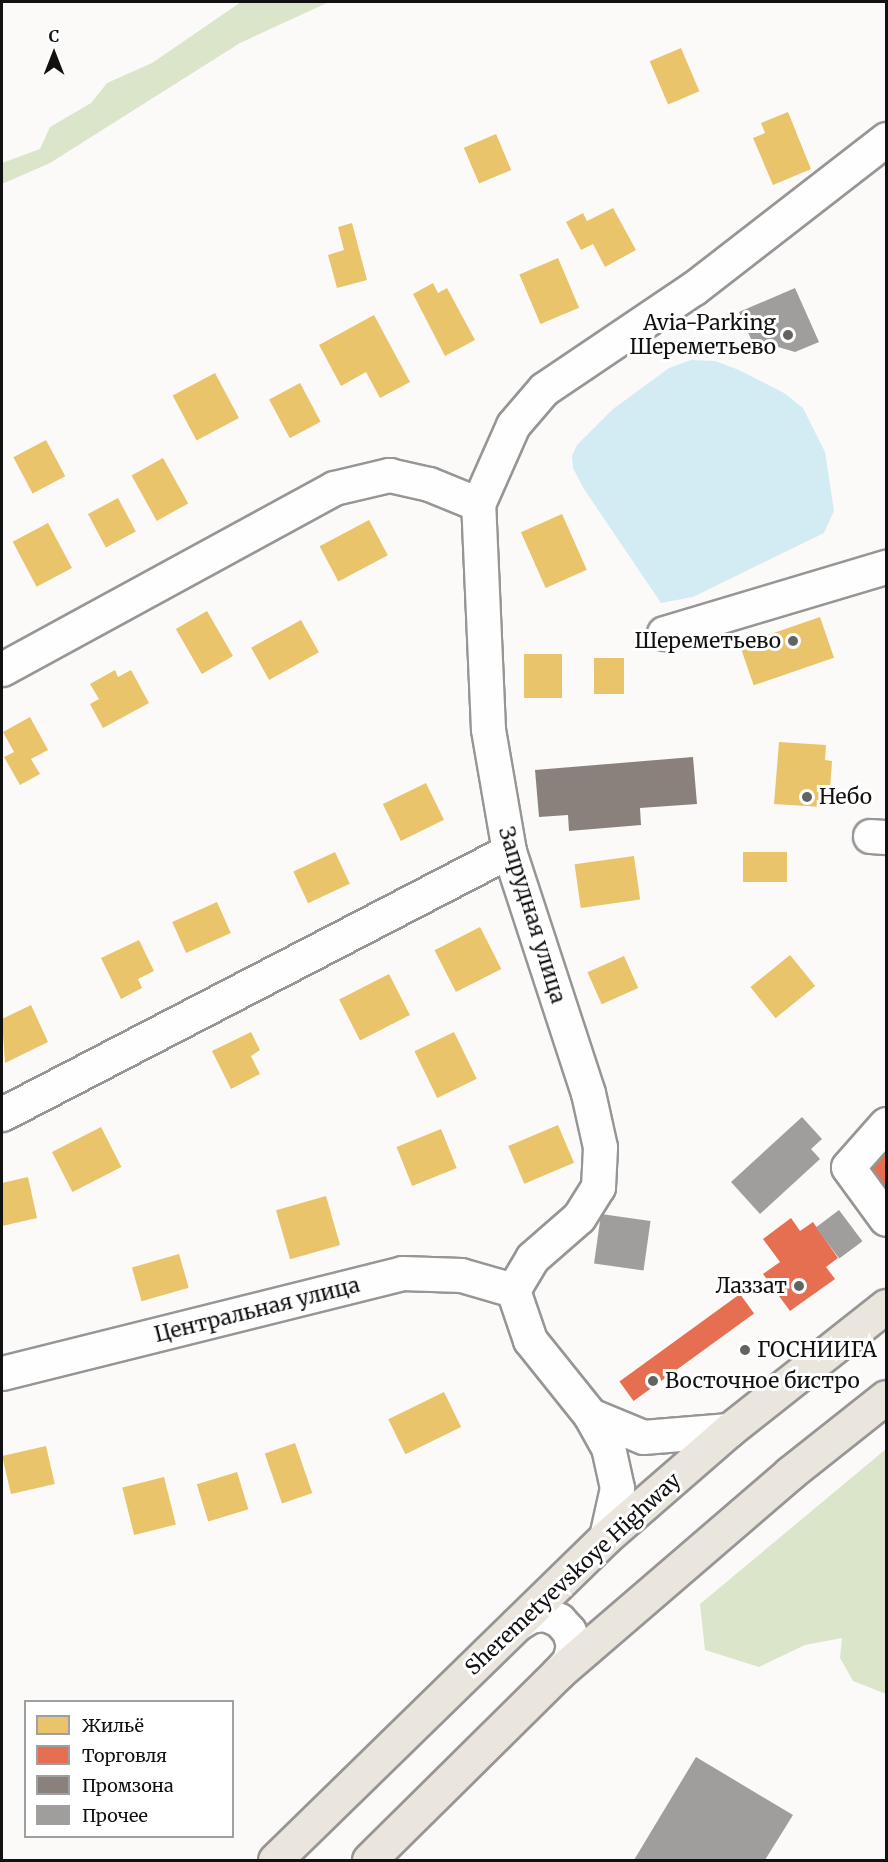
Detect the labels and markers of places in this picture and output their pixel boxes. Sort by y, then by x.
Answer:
place label: Avia-Parking Шереметьево [629,310,776,360]
marker: Avia-Parking Шереметьево [781,328,795,342]
place label: Шереметьево [634,628,781,654]
marker: Шереметьево [786,634,800,648]
place label: Небо [819,784,872,810]
marker: Небо [800,790,814,804]
place label: Лаззат [716,1273,787,1299]
marker: Лаззат [792,1279,806,1293]
place label: ГОСНИИГА [757,1337,877,1363]
marker: ГОСНИИГА [738,1343,752,1357]
place label: Восточное бистро [665,1368,860,1394]
marker: Восточное бистро [646,1374,660,1388]

